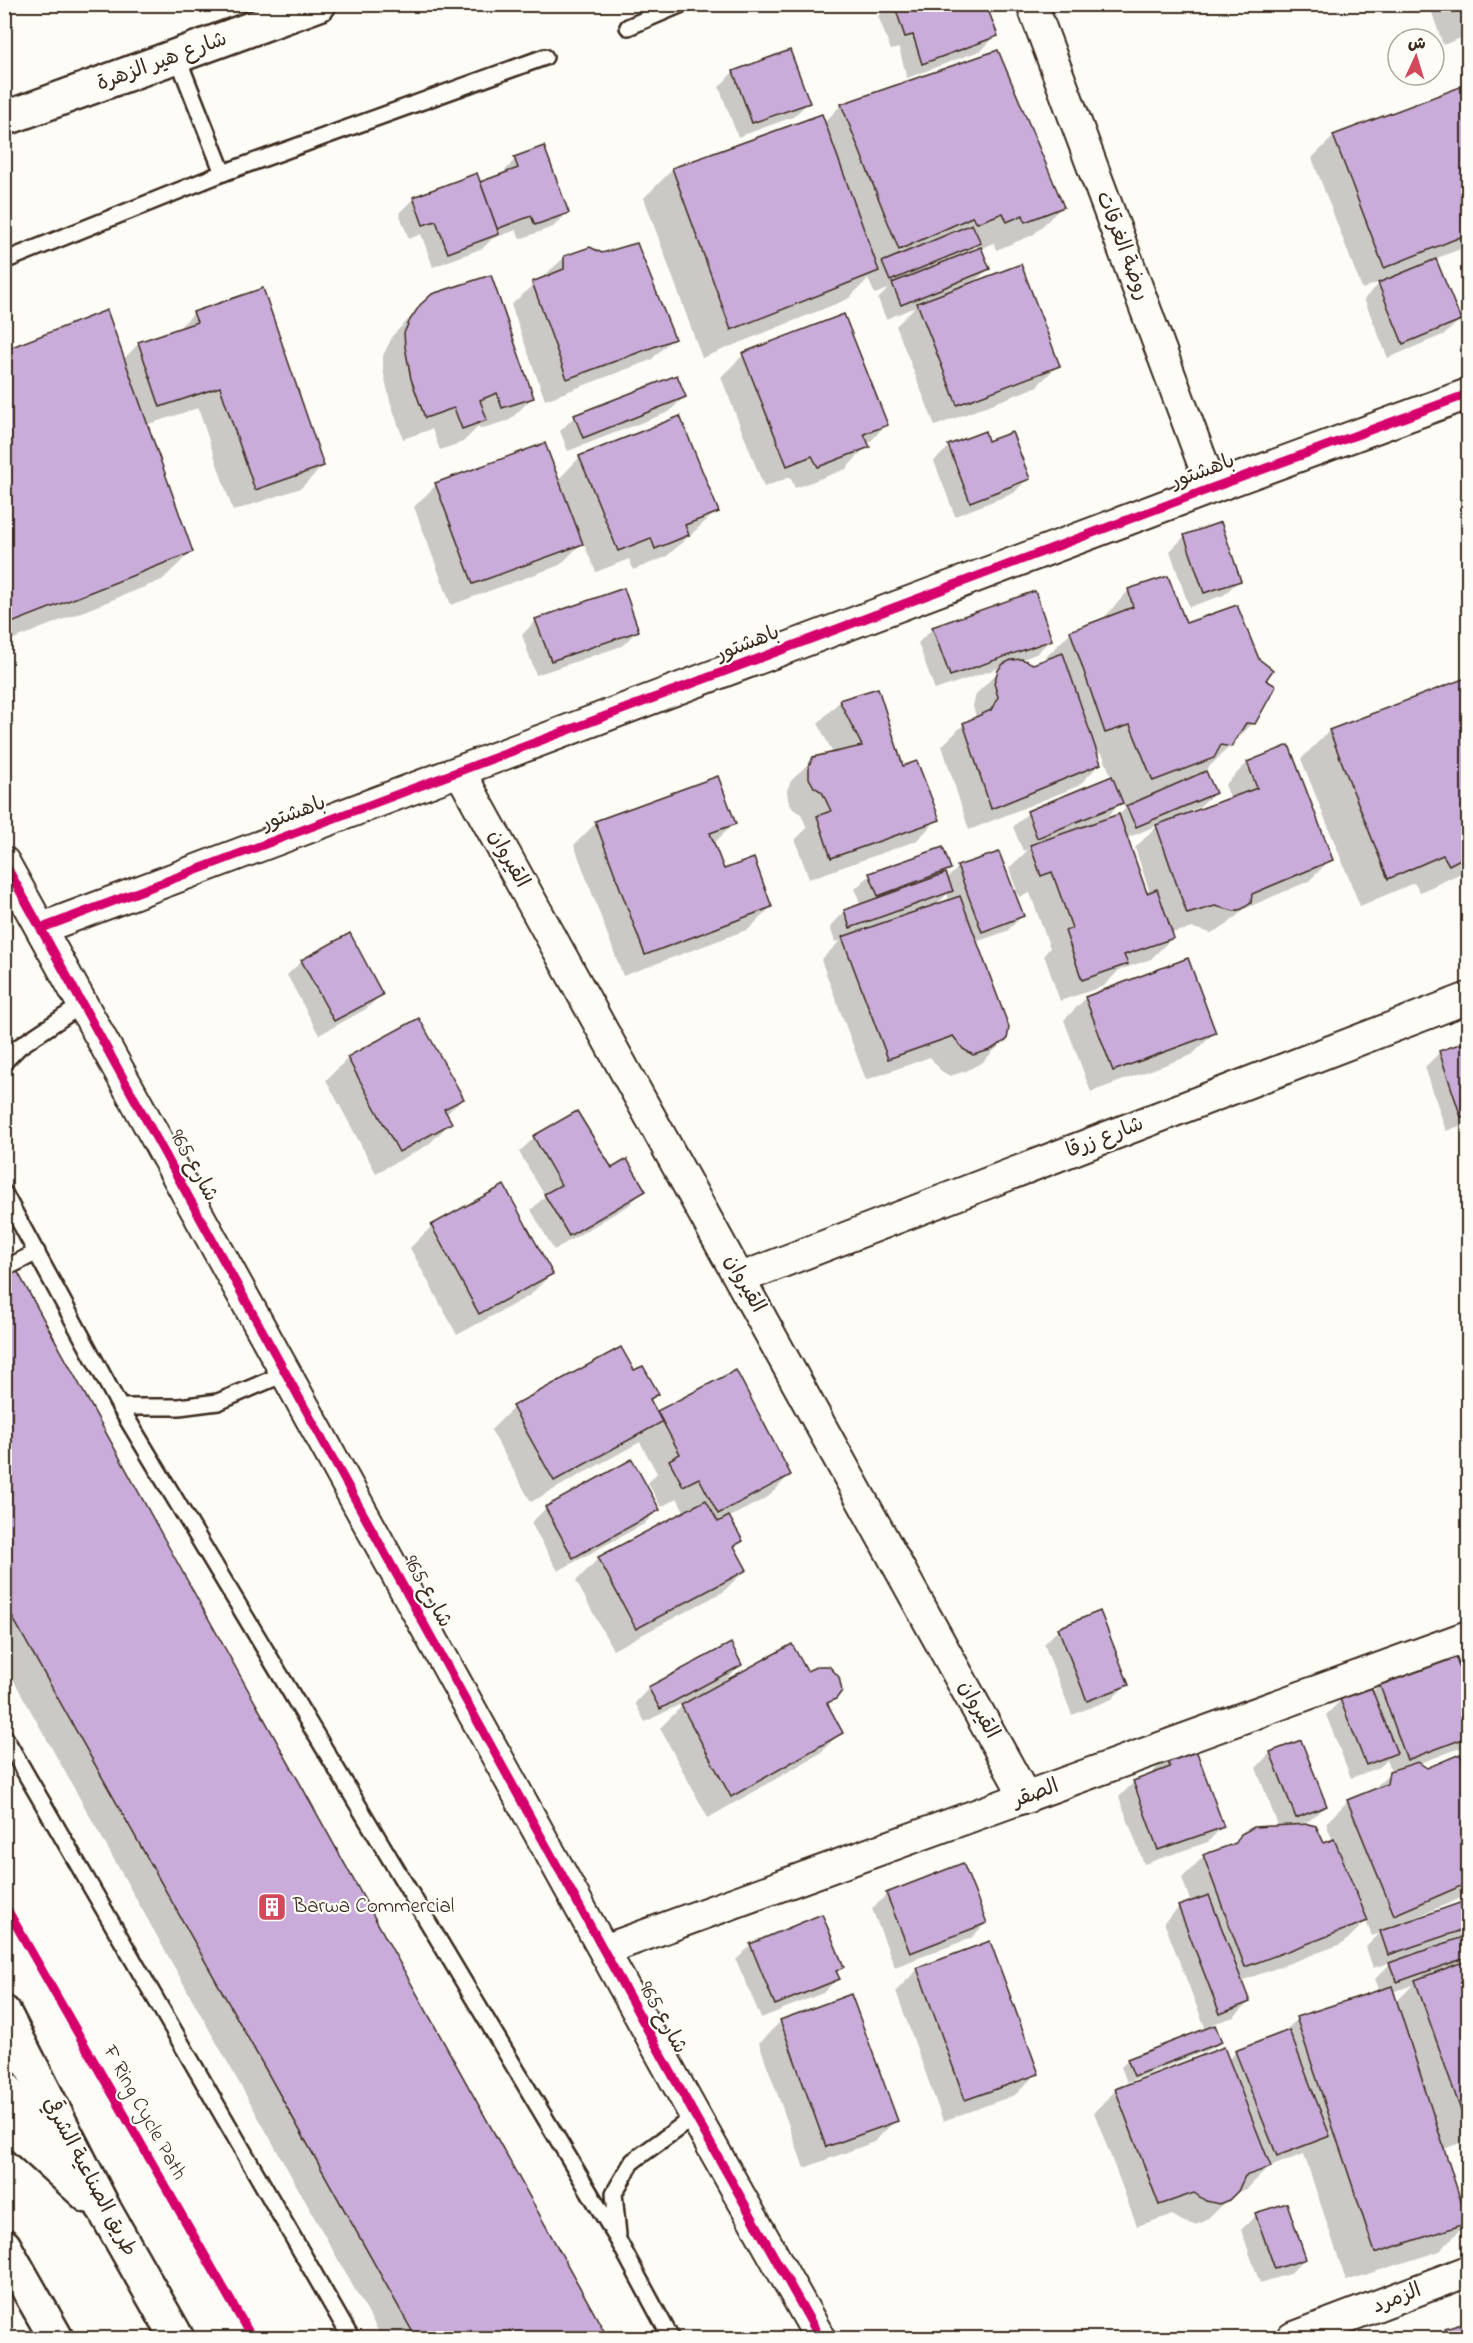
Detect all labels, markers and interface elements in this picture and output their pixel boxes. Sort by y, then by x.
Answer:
street label: شارع هير الزهرة [93,25,231,99]
north arrow [1386,27,1446,87]
text: ش [1407,31,1427,57]
street label: روضة الغرقات [1087,187,1157,305]
street label: باهشتور [1166,447,1239,498]
street label: باهشتور [711,618,784,670]
street label: باهشتور [257,789,330,840]
street label: القيروان [480,824,536,894]
street label: شارع زرقا [1062,1109,1148,1167]
street label: شارع 965 [161,1124,225,1208]
street label: القيروان [716,1249,772,1319]
street label: شارع 965 [395,1550,459,1634]
street label: القيروان [950,1675,1006,1745]
street label: الصقر [1007,1772,1063,1817]
building icon: Barwa Commercial [256,1891,288,1923]
place label: Barwa Commercial [292,1892,454,1922]
street label: شارع 965 [630,1976,694,2060]
street label: F Ring Cycle Path [92,2039,193,2187]
street label: طريق الصناعية الشرقي [34,2092,144,2262]
street label: الزمرد [1368,2276,1426,2322]

